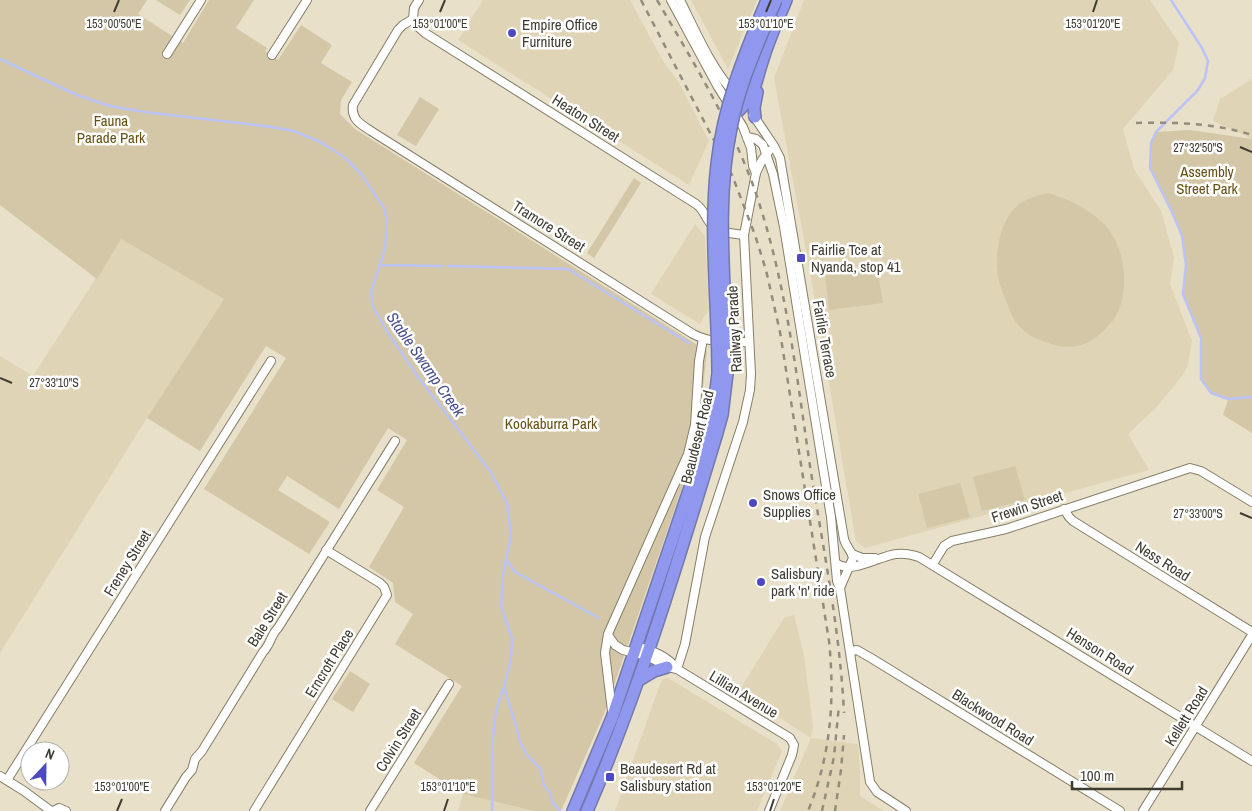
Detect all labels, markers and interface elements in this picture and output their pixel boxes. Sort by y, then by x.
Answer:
place label: Empire Office Furniture [522,14,598,52]
text: 153°00'50"E [86,16,142,32]
text: 153°01'00"E [412,16,468,32]
text: 153°01'10"E [738,16,794,32]
text: 153°01'20"E [1065,16,1121,32]
marker: Empire Office Furniture [506,27,518,39]
street label: Heaton Street [548,89,624,147]
park label: Fauna Parade Park [77,110,146,148]
text: 27°32'50"S [1173,140,1223,156]
park label: Assembly Street Park [1176,161,1239,199]
street label: Tramore Street [509,195,590,257]
place label: Fairlie Tce at Nyanda, stop 41 [811,239,901,277]
marker: Fairlie Tce at Nyanda, stop 41 [795,252,807,264]
street label: Railway Parade [721,285,747,373]
street label: Fairlie Terrace [808,299,842,380]
water label: Stable Swamp Creek [382,307,471,421]
text: 27°33'10"S [29,375,79,391]
street label: Beaudesert Road [675,388,719,486]
park label: Kookaburra Park [505,413,598,434]
place label: Snows Office Supplies [763,484,836,522]
street label: Frewin Street [989,484,1066,527]
marker: Snows Office Supplies [747,497,759,509]
text: 27°33'00"S [1173,506,1223,522]
street label: Freney Street [98,525,156,600]
street label: Ness Road [1132,536,1194,586]
place label: Salisbury park 'n' ride [771,563,835,601]
marker: Salisbury park 'n' ride [755,576,767,588]
street label: Bale Street [242,587,292,650]
street label: Henson Road [1063,622,1137,680]
street label: Erncroft Place [300,625,358,701]
street label: Lillian Avenue [706,665,783,723]
street label: Kellett Road [1159,682,1213,750]
street label: Blackwood Road [948,684,1038,750]
street label: Colvin Street [370,704,426,776]
north arrow [20,741,70,791]
text: N [43,744,57,764]
place label: Beaudesert Rd at Salisbury station [620,758,716,796]
scale bar [1072,758,1182,790]
text: 100 m [1080,765,1114,786]
marker: Beaudesert Rd at Salisbury station [604,771,616,783]
text: 153°01'00"E [94,779,150,795]
text: 153°01'10"E [420,779,476,795]
text: 153°01'20"E [746,779,802,795]

